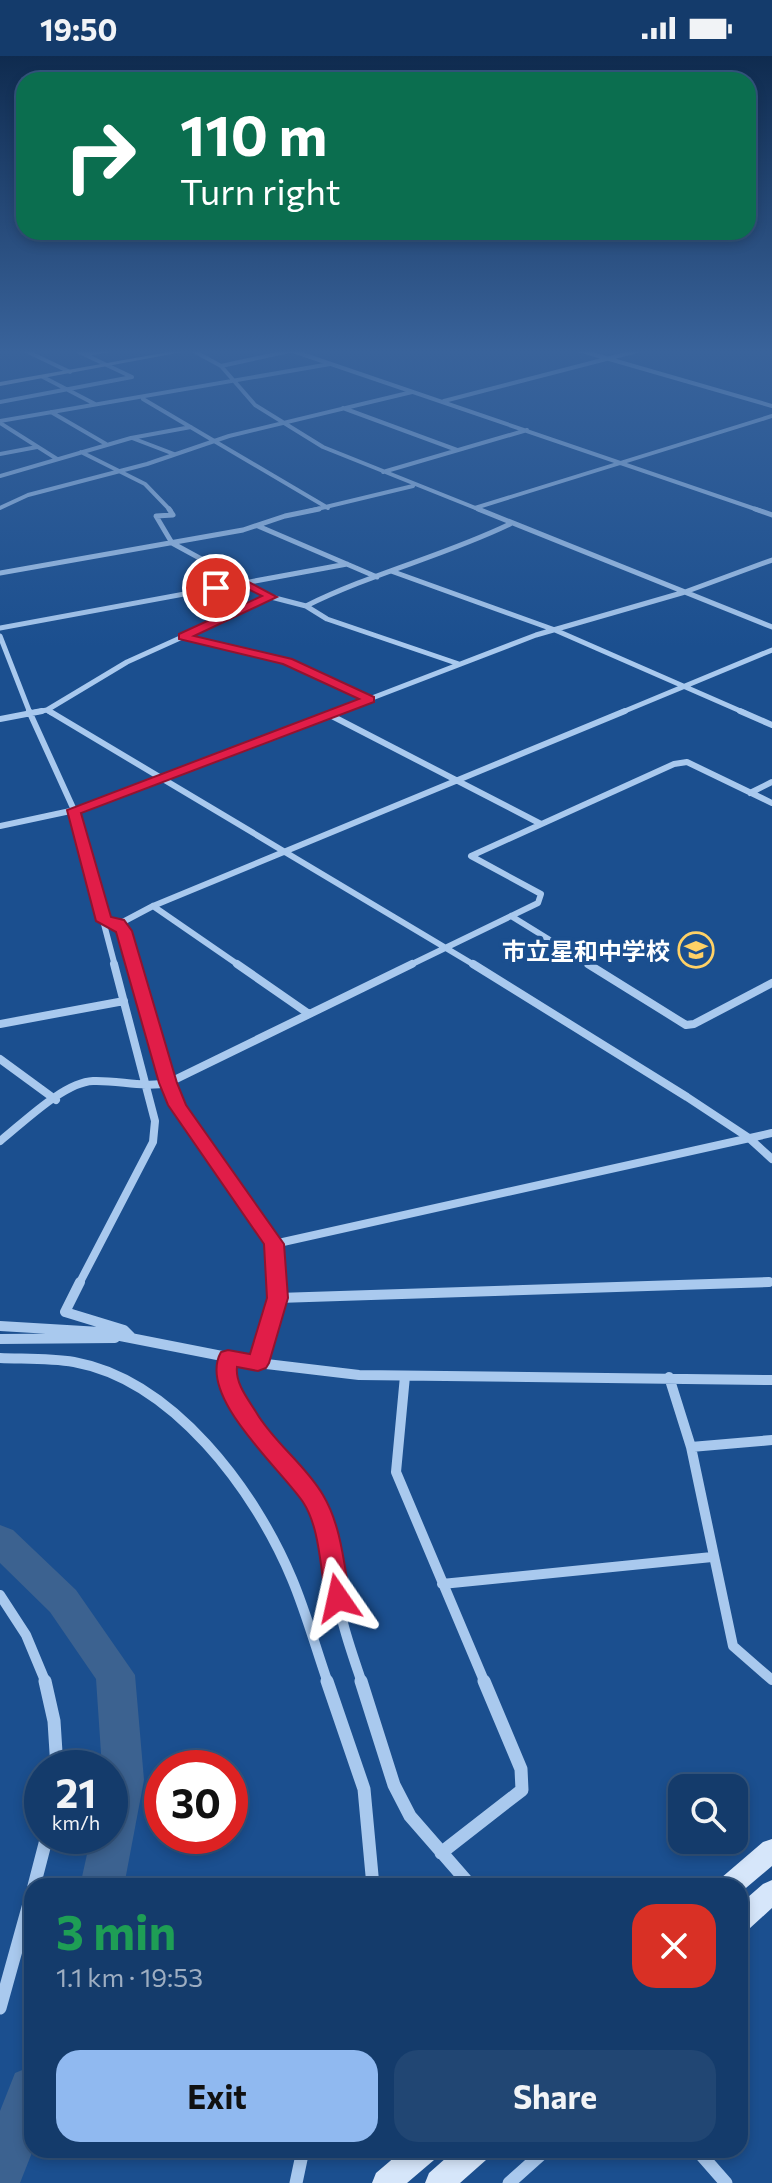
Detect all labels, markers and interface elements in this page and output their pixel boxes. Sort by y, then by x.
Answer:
text: 19:50 [40,10,117,47]
text: 110 m [180,99,327,168]
icon: right [48,104,152,208]
text: Turn right [180,168,341,212]
pin [182,554,250,622]
icon: arrive [194,566,238,610]
school or university icon: 市立星和中学校 [677,931,715,969]
place label: 市立星和中学校 [502,936,670,965]
position arrow [296,1556,380,1640]
speed limit sign: 30 [144,1750,248,1854]
text: 21 [56,1767,96,1816]
map controls [668,1774,748,1854]
button: search [668,1774,748,1854]
text: km/h [52,1810,100,1834]
text: 3 min [56,1901,176,1960]
button: close [632,1904,716,1988]
text: 1.1 km · 19:53 [56,1961,203,1992]
button: Exit [56,2050,378,2142]
button: Share [394,2050,716,2142]

